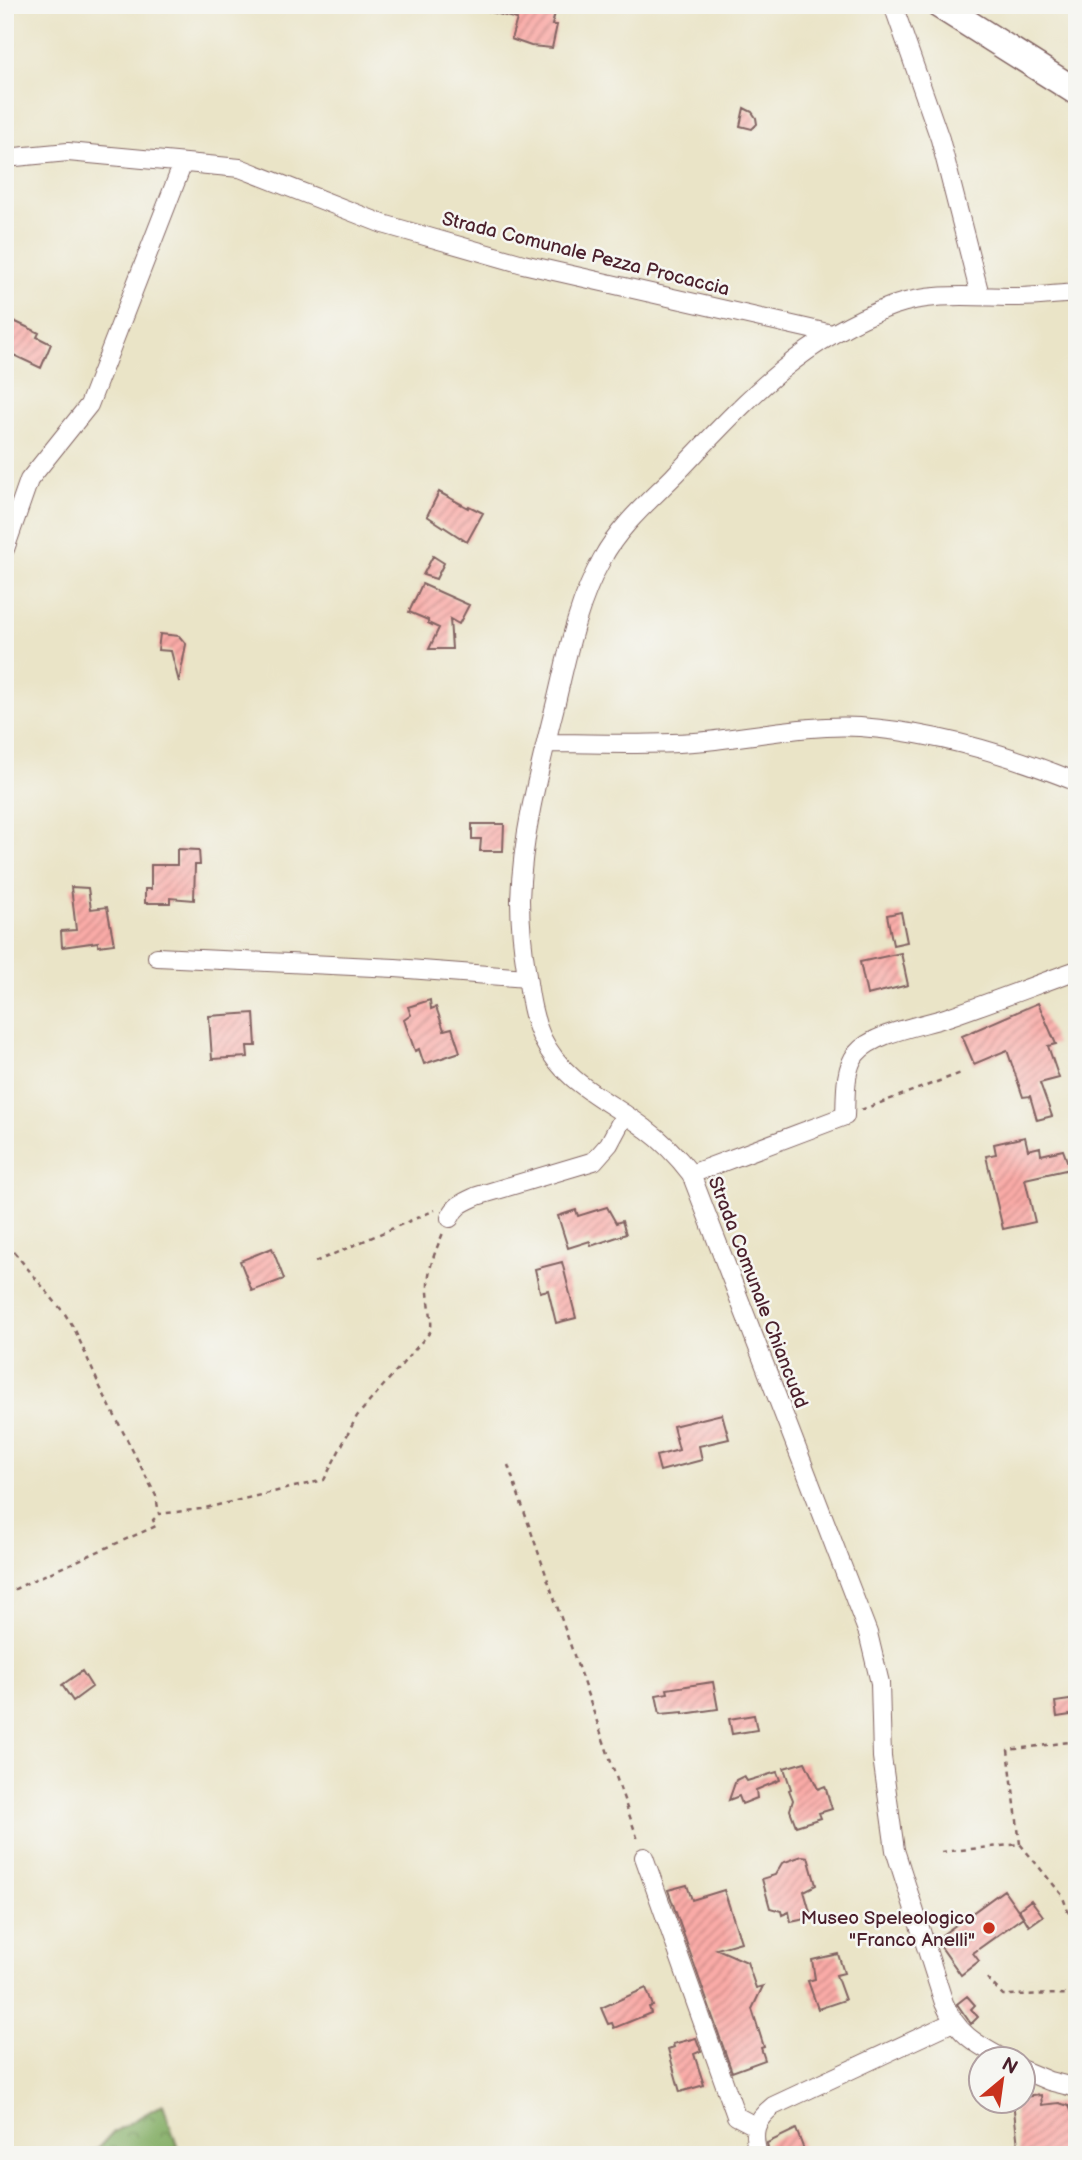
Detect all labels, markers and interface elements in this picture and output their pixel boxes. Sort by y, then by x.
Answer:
street label: Strada Comunale Pezza Procaccia [439,208,732,301]
street label: Strada Comunale Chiancudd [703,1173,812,1412]
place label: Museo Speleologico "Franco Anelli" [801,1907,975,1952]
marker: Museo Speleologico "Franco Anelli" [981,1920,997,1936]
north arrow [967,2044,1036,2114]
text: N [998,2053,1021,2080]

